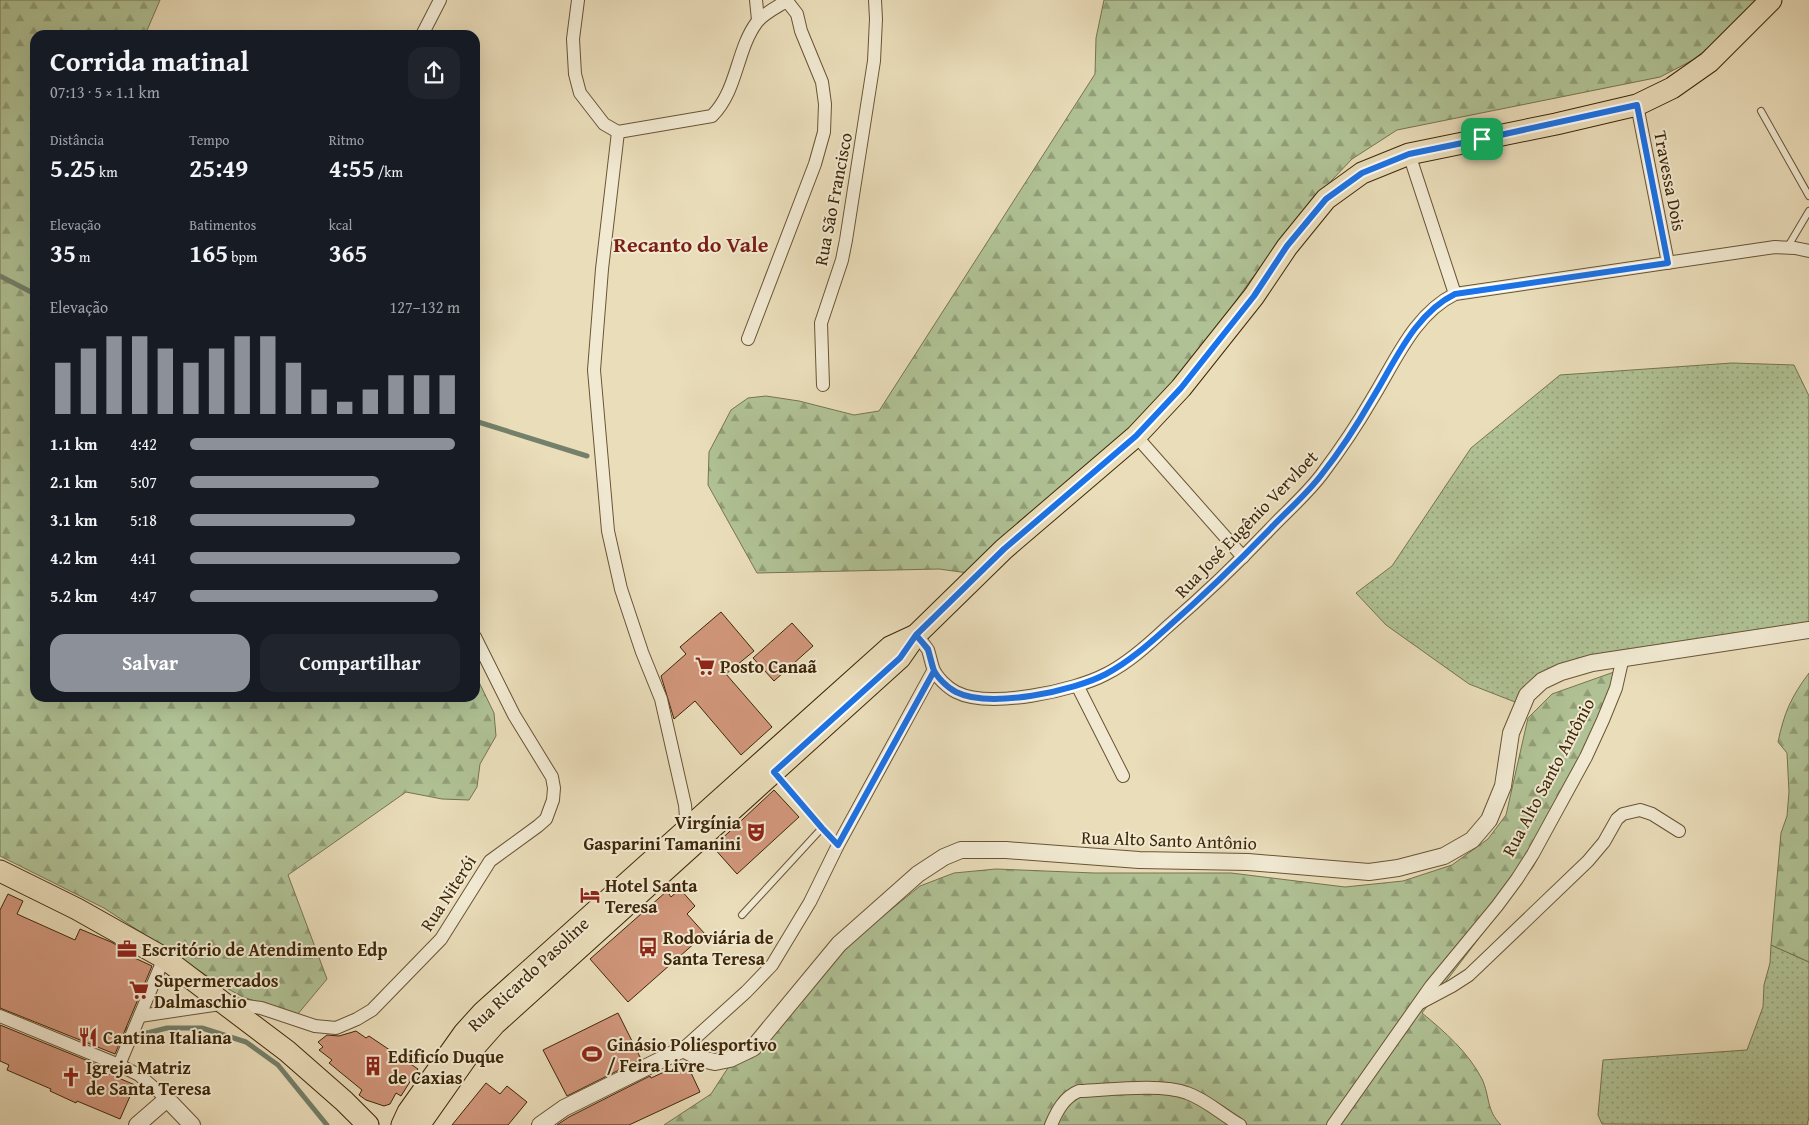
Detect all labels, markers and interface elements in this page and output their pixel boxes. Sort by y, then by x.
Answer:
text: Corrida matinal [50,40,249,81]
button: share [408,47,460,99]
text: 07:13 · 5 × 1.1 km [50,80,160,104]
pin [1461,118,1503,160]
icon: arrive [1468,125,1496,153]
street label: Travessa Dois [1647,129,1693,233]
text: Distância [50,130,104,150]
text: Tempo [189,130,229,150]
text: Ritmo [329,130,364,150]
street label: Rua São Francisco [807,130,859,268]
text: 5.25 [50,150,96,186]
text: 25:49 [189,150,248,186]
text: 4:55 [329,150,375,186]
text: km [96,162,118,182]
text: /km [375,162,403,182]
text: Elevação [50,215,101,235]
text: Batimentos [189,215,256,235]
text: kcal [329,215,353,235]
district label: Recanto do Vale [613,228,769,260]
text: 35 [50,235,76,271]
text: 165 [189,235,228,271]
text: 365 [329,235,368,271]
text: m [76,247,90,267]
text: bpm [228,247,258,267]
text: Elevação [50,295,108,319]
text: 127–132 m [390,295,460,319]
text: 1.1 km [50,432,97,456]
text: 4:42 [130,432,157,456]
street label: Rua José Eugênio Vervloet [1168,444,1324,604]
text: 2.1 km [50,470,97,494]
text: 5:07 [130,470,157,494]
text: 3.1 km [50,508,97,532]
text: 5:18 [130,508,157,532]
text: 4.2 km [50,546,97,570]
text: 4:41 [130,546,157,570]
text: 5.2 km [50,584,97,608]
text: 4:47 [130,584,157,608]
button: Salvar [50,634,250,692]
button: Compartilhar [260,634,460,692]
place label: Posto Canaã [720,653,817,680]
supermarket icon: Posto Canaã [694,655,716,677]
street label: Rua Alto Santo Antônio [1495,693,1601,861]
place label: Virgínia Gasparini Tamanini [583,809,742,857]
theatre icon: Virgínia Gasparini Tamanini [745,821,767,843]
street label: Rua Alto Santo Antônio [1081,823,1257,857]
street label: Rua Niterói [413,850,483,936]
place label: Hotel Santa Teresa [605,872,698,920]
hotel icon: Hotel Santa Teresa [579,884,601,906]
street label: Rua Ricardo Pasoline [461,910,595,1038]
place label: Rodoviária de Santa Teresa [663,924,774,972]
place label: Escritório de Atendimento Edp [142,936,388,963]
bus stop icon: Rodoviária de Santa Teresa [637,936,659,958]
office icon: Escritório de Atendimento Edp [116,938,138,960]
place label: Supermercados Dalmaschio [154,967,279,1015]
supermarket icon: Supermercados Dalmaschio [128,979,150,1001]
place label: Cantina Italiana [103,1024,232,1051]
restaurant icon: Cantina Italiana [77,1026,99,1048]
place label: Ginásio Poliesportivo / Feira Livre [607,1031,777,1079]
place label: Edificío Duque de Caxias [388,1043,504,1091]
sports icon: Ginásio Poliesportivo / Feira Livre [581,1043,603,1065]
place label: Igreja Matriz de Santa Teresa [86,1054,212,1102]
building icon: Edificío Duque de Caxias [362,1055,384,1077]
church icon: Igreja Matriz de Santa Teresa [60,1066,82,1088]

